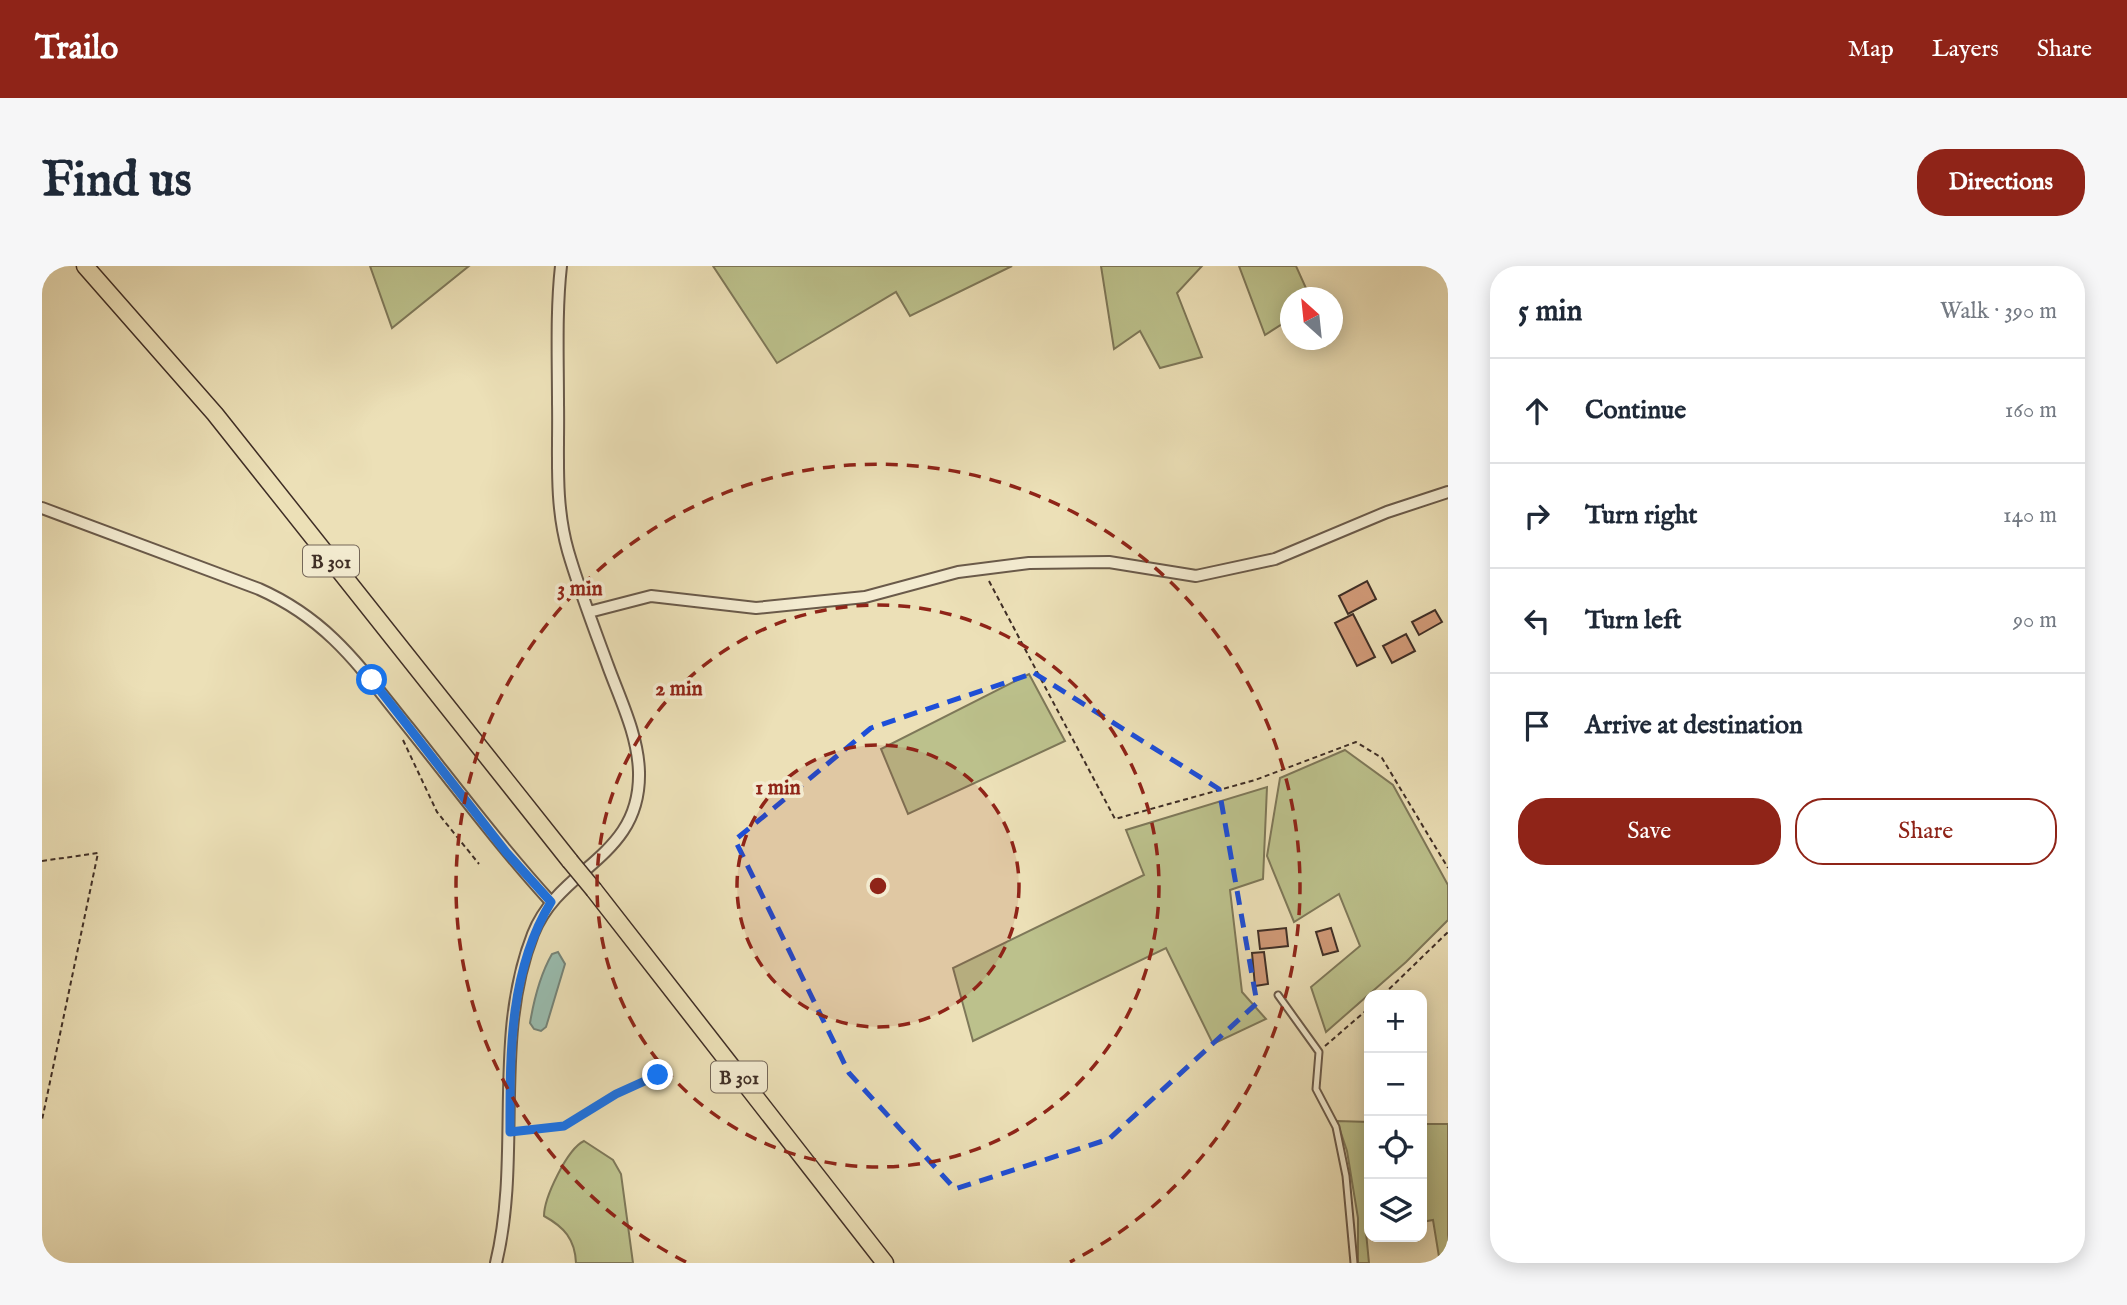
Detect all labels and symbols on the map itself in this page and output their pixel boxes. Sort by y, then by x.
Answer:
north arrow [1280,287,1343,350]
road number: B 301 [303,546,359,576]
text: 3 min [557,576,603,603]
route start [356,664,387,695]
text: 2 min [655,676,703,703]
text: 1 min [755,775,801,802]
centre of rings [866,874,890,898]
route end [642,1059,673,1090]
road number: B 301 [711,1062,767,1092]

